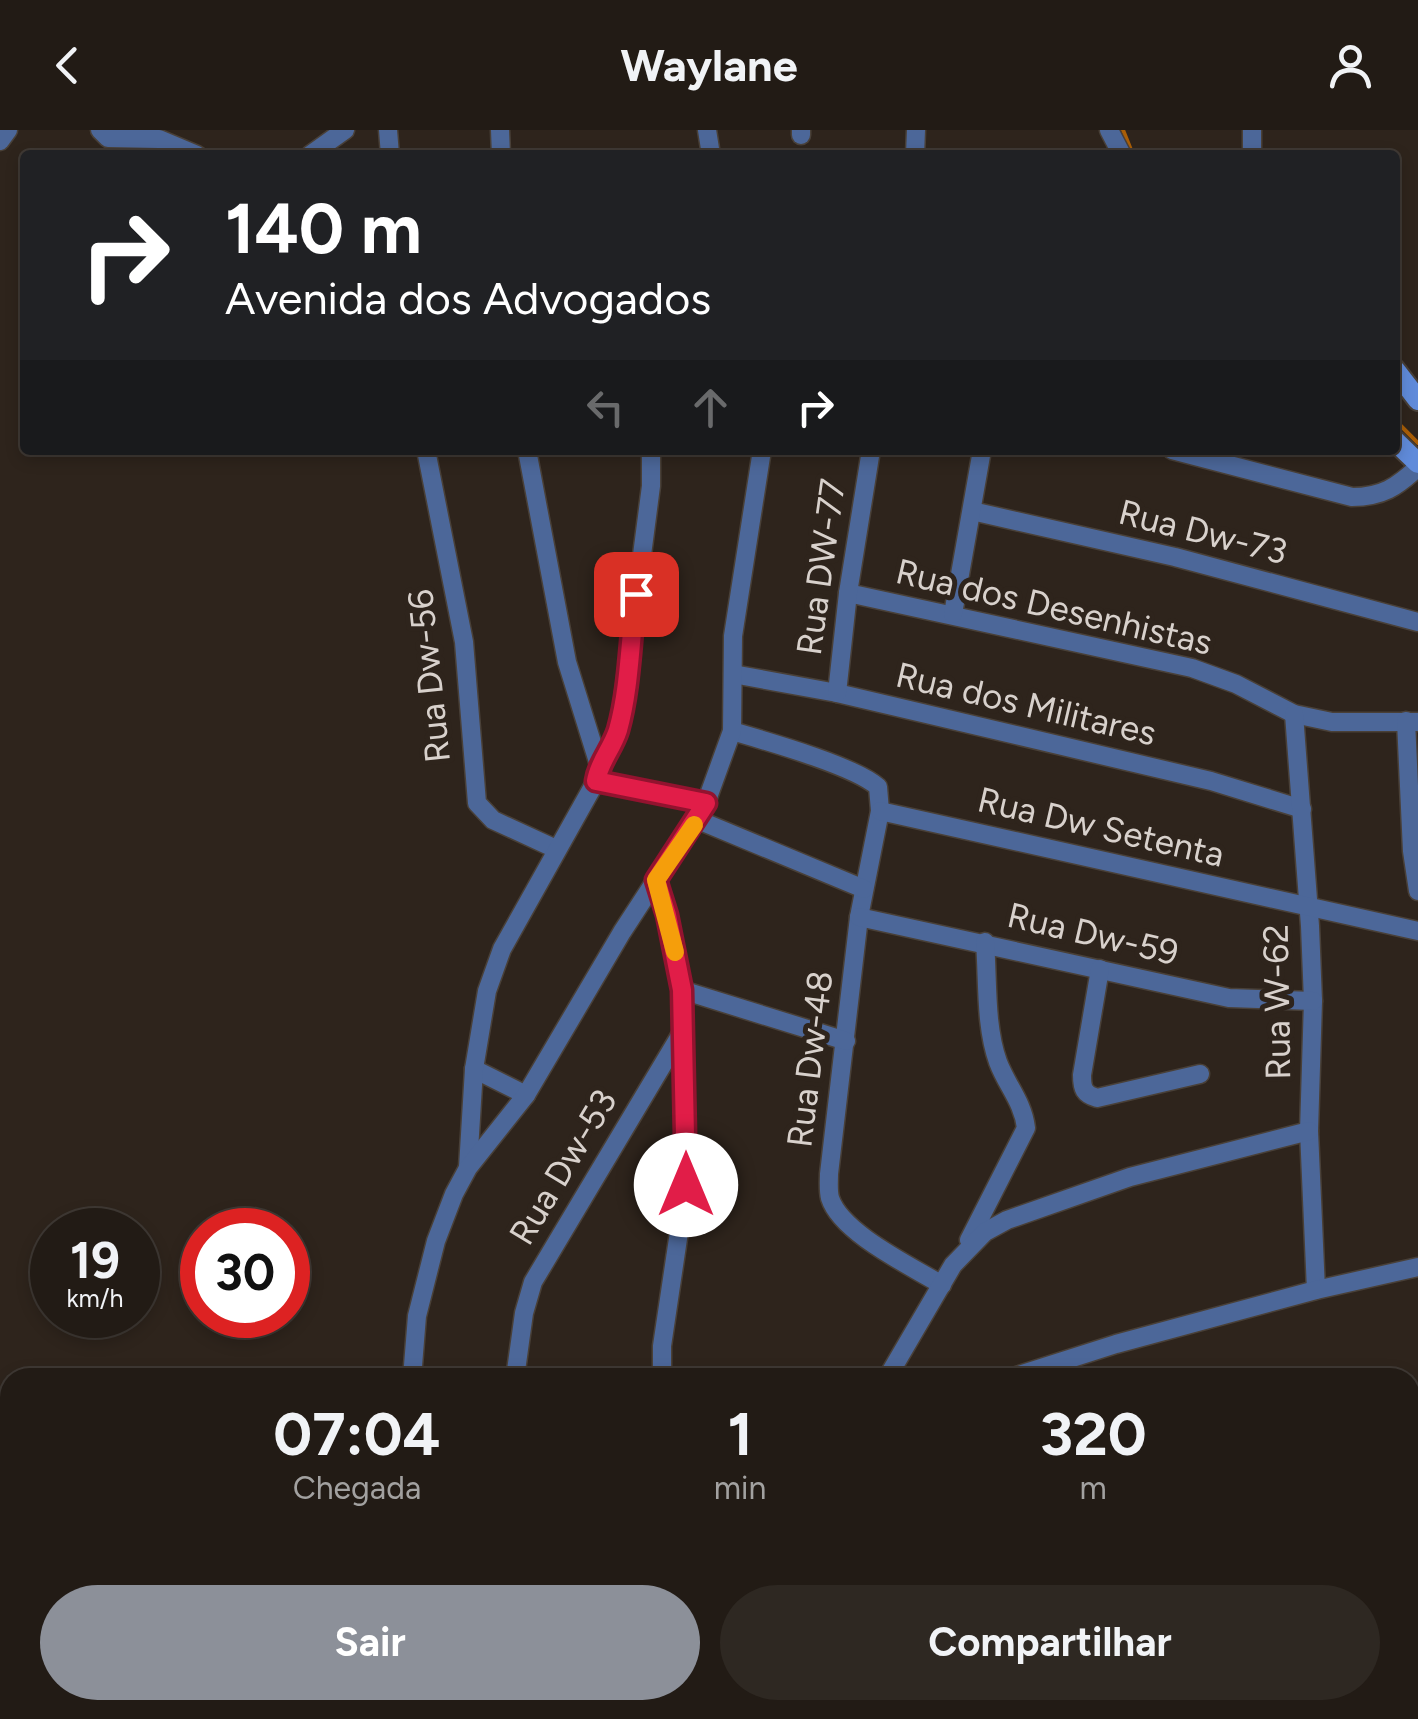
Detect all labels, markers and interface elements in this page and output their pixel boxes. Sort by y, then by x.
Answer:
icon: back [40,38,95,93]
text: Waylane [620,38,798,92]
icon: person [1323,38,1378,93]
text: 140 m [225,186,422,271]
icon: right [60,190,190,320]
text: Avenida dos Advogados [225,271,711,325]
icon: left [578,380,633,435]
icon: ahead [683,380,738,435]
icon: right [788,380,843,435]
street label: Rua DW-77 [788,476,854,658]
street label: Rua Dw-73 [1115,491,1291,573]
street label: Rua dos Desenhistas [892,550,1216,664]
pin [594,552,679,637]
icon: arrive [609,567,664,622]
street label: Rua Dw-56 [399,587,459,765]
street label: Rua dos Militares [892,654,1160,754]
street label: Rua Dw Setenta [974,778,1228,876]
street label: Rua Dw-59 [1004,894,1182,974]
street label: Rua W-62 [1255,924,1299,1080]
street label: Rua Dw-48 [778,968,842,1150]
street label: Rua Dw-53 [500,1082,626,1252]
position arrow [634,1133,738,1237]
speed limit sign: 30 [180,1208,310,1338]
text: 19 [70,1230,120,1291]
text: km/h [66,1283,124,1313]
text: 07:04 [273,1398,441,1470]
text: 1 [727,1398,753,1470]
text: 320 [1040,1398,1147,1470]
text: Chegada [293,1469,421,1507]
text: min [714,1469,766,1507]
text: m [1080,1469,1107,1507]
button: Sair [40,1585,700,1700]
button: Compartilhar [720,1585,1380,1700]

